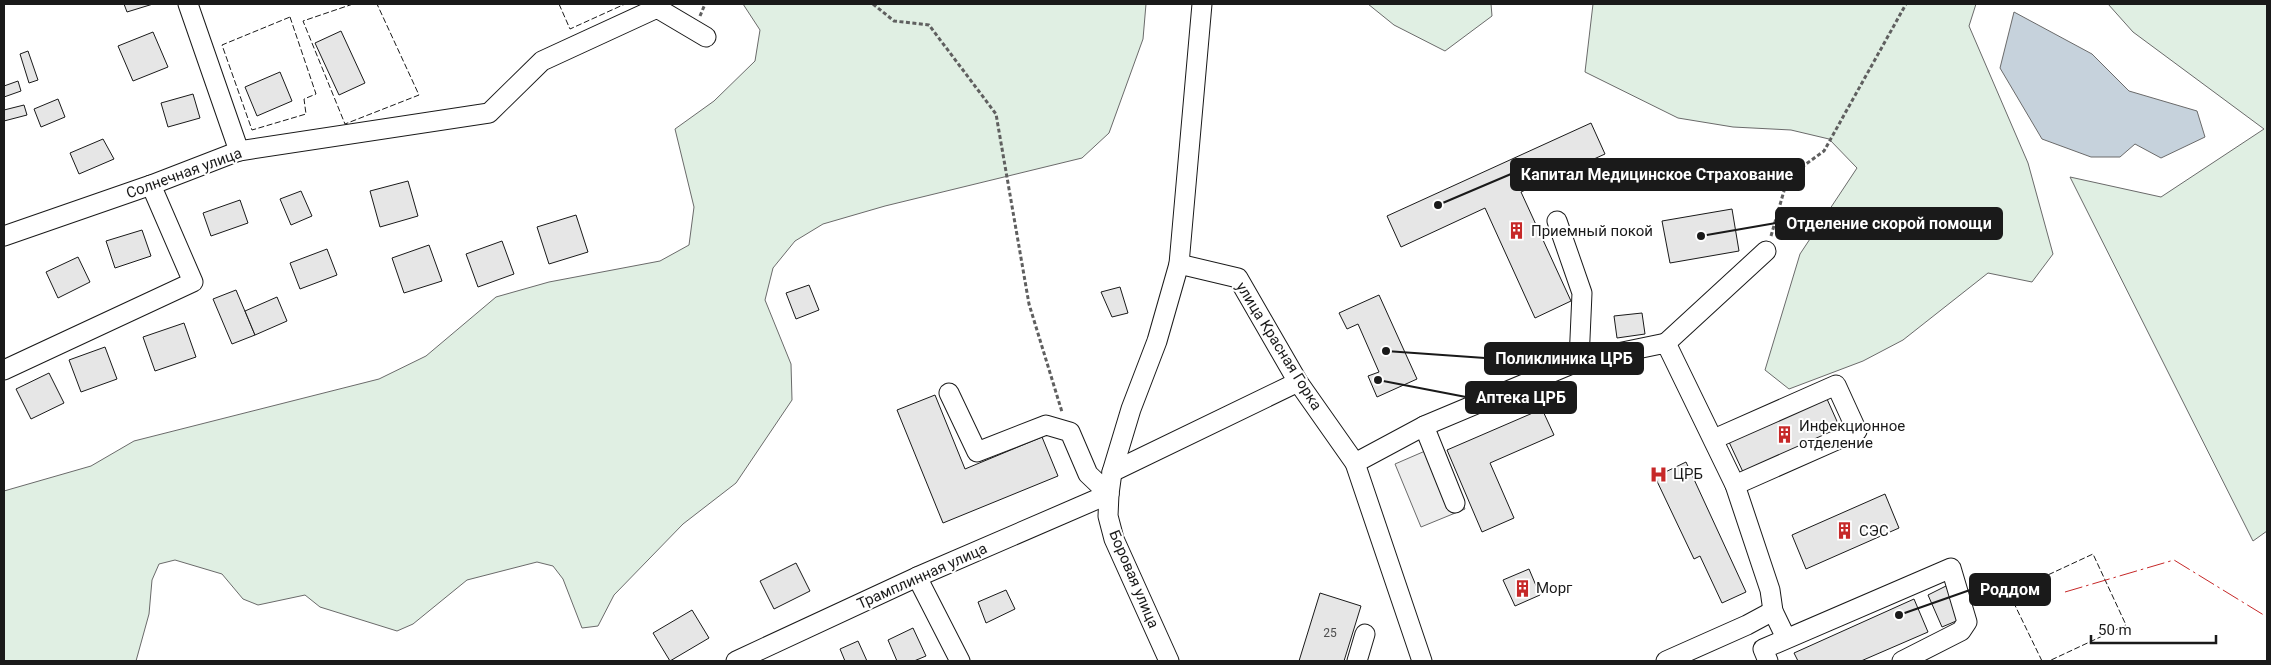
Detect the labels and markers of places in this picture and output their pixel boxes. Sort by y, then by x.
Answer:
callout: Капитал Медицинское Страхование [1511,159,1804,190]
callout: Отделение скорой помощи [1776,208,2002,239]
building icon: Приемный покой [1507,221,1527,241]
place label: Приемный покой [1531,222,1653,240]
callout: Поликлиника ЦРБ [1485,343,1643,374]
callout: Аптека ЦРБ [1466,382,1576,413]
place label: Инфекционное отделение [1799,417,1905,452]
building icon: Инфекционное отделение [1775,425,1795,445]
hospital icon: ЦРБ [1649,464,1669,484]
place label: ЦРБ [1673,465,1703,483]
building icon: СЭС [1835,521,1855,541]
place label: СЭС [1859,522,1889,540]
callout: Роддом [1970,574,2050,605]
building icon: Морг [1512,578,1532,598]
place label: Морг [1536,579,1573,597]

